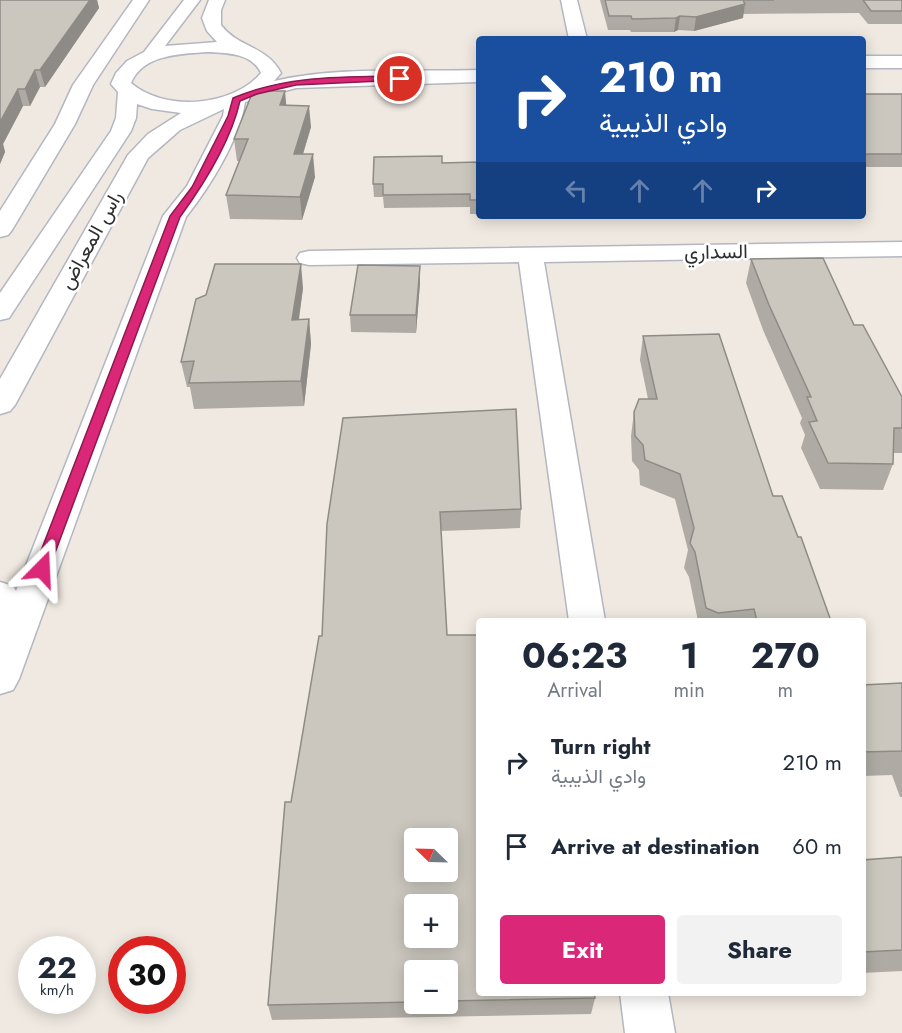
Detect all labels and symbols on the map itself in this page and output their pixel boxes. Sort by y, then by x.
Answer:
pin [374,53,425,104]
street label: راس المعراض [52,185,130,295]
street label: السداري [684,237,748,269]
position arrow [10,537,74,601]
north arrow [404,828,458,882]
speed limit sign: 30 [108,936,186,1014]

